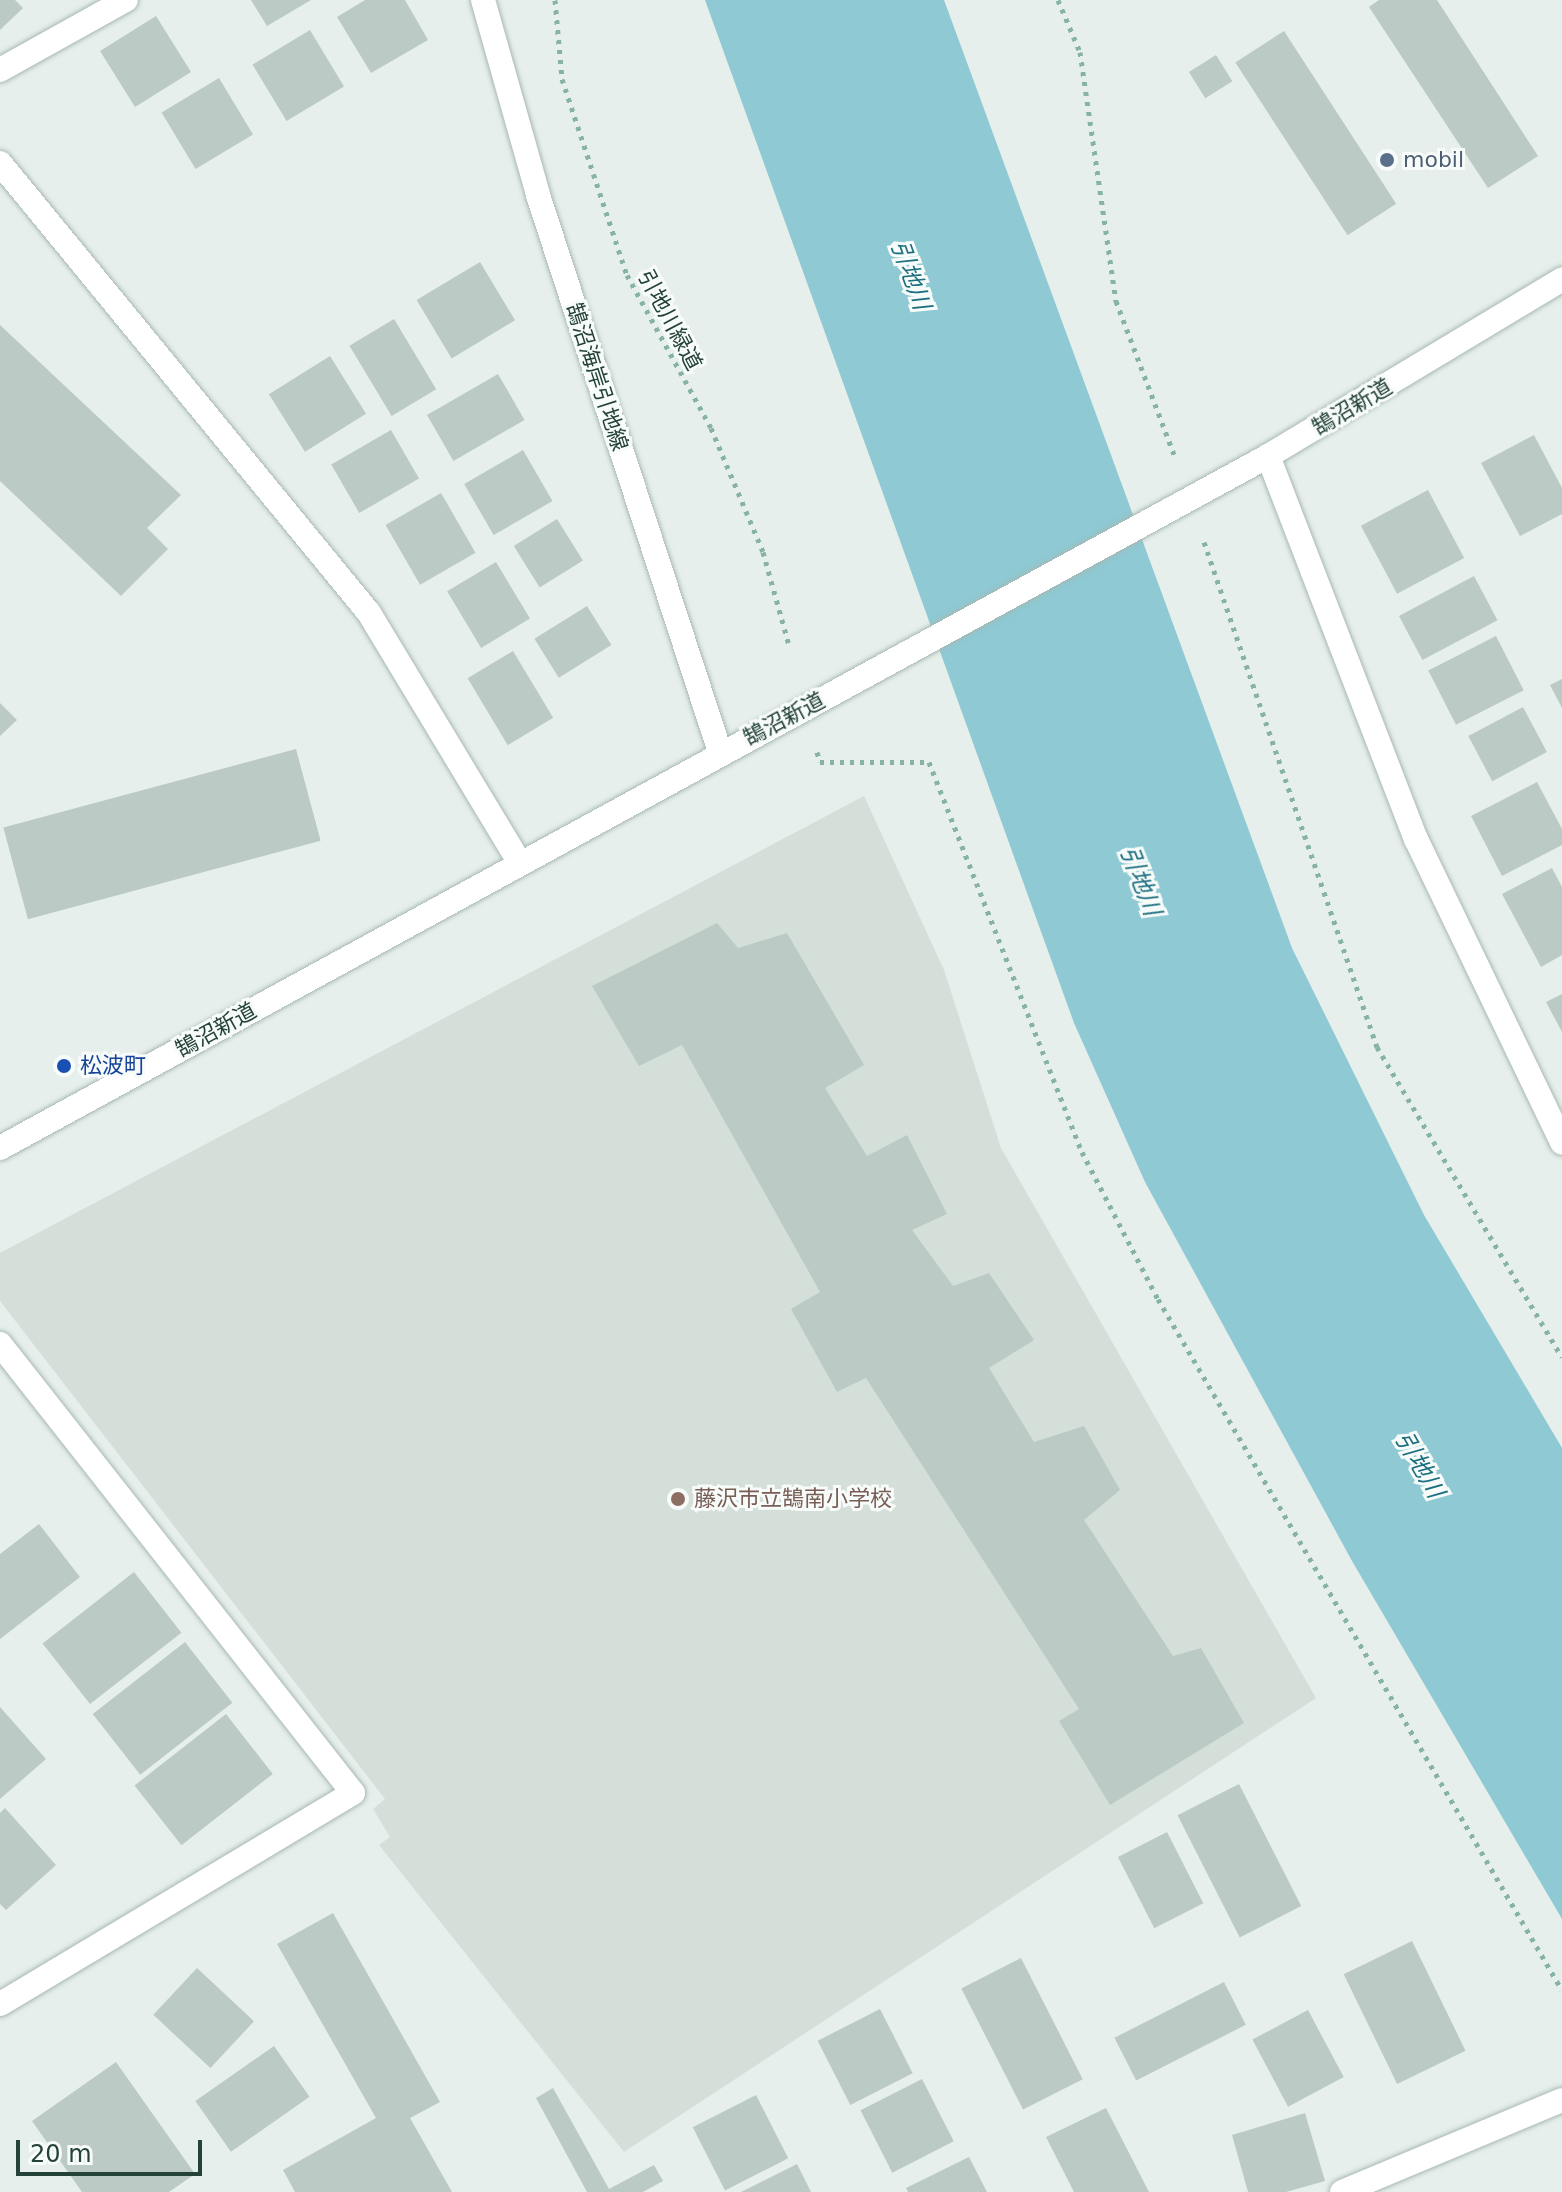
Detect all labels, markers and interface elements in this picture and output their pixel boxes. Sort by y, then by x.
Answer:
place label: mobil [1403,147,1464,173]
marker: mobil [1378,151,1396,169]
water label: 引地川 [884,236,936,314]
street label: 引地川緑道 [633,265,707,375]
street label: 鵠沼海岸引地線 [561,300,633,454]
street label: 鵠沼新道 [1307,373,1397,441]
street label: 鵠沼新道 [739,687,829,751]
water label: 引地川 [1114,842,1166,920]
street label: 鵠沼新道 [171,997,261,1063]
place label: 松波町 [80,1053,146,1079]
marker: 松波町 [55,1057,73,1075]
water label: 引地川 [1389,1427,1449,1503]
place label: 藤沢市立鵠南小学校 [694,1486,892,1512]
marker: 藤沢市立鵠南小学校 [669,1490,687,1508]
scale bar [20,2124,206,2174]
text: 20 m [30,2140,92,2168]

